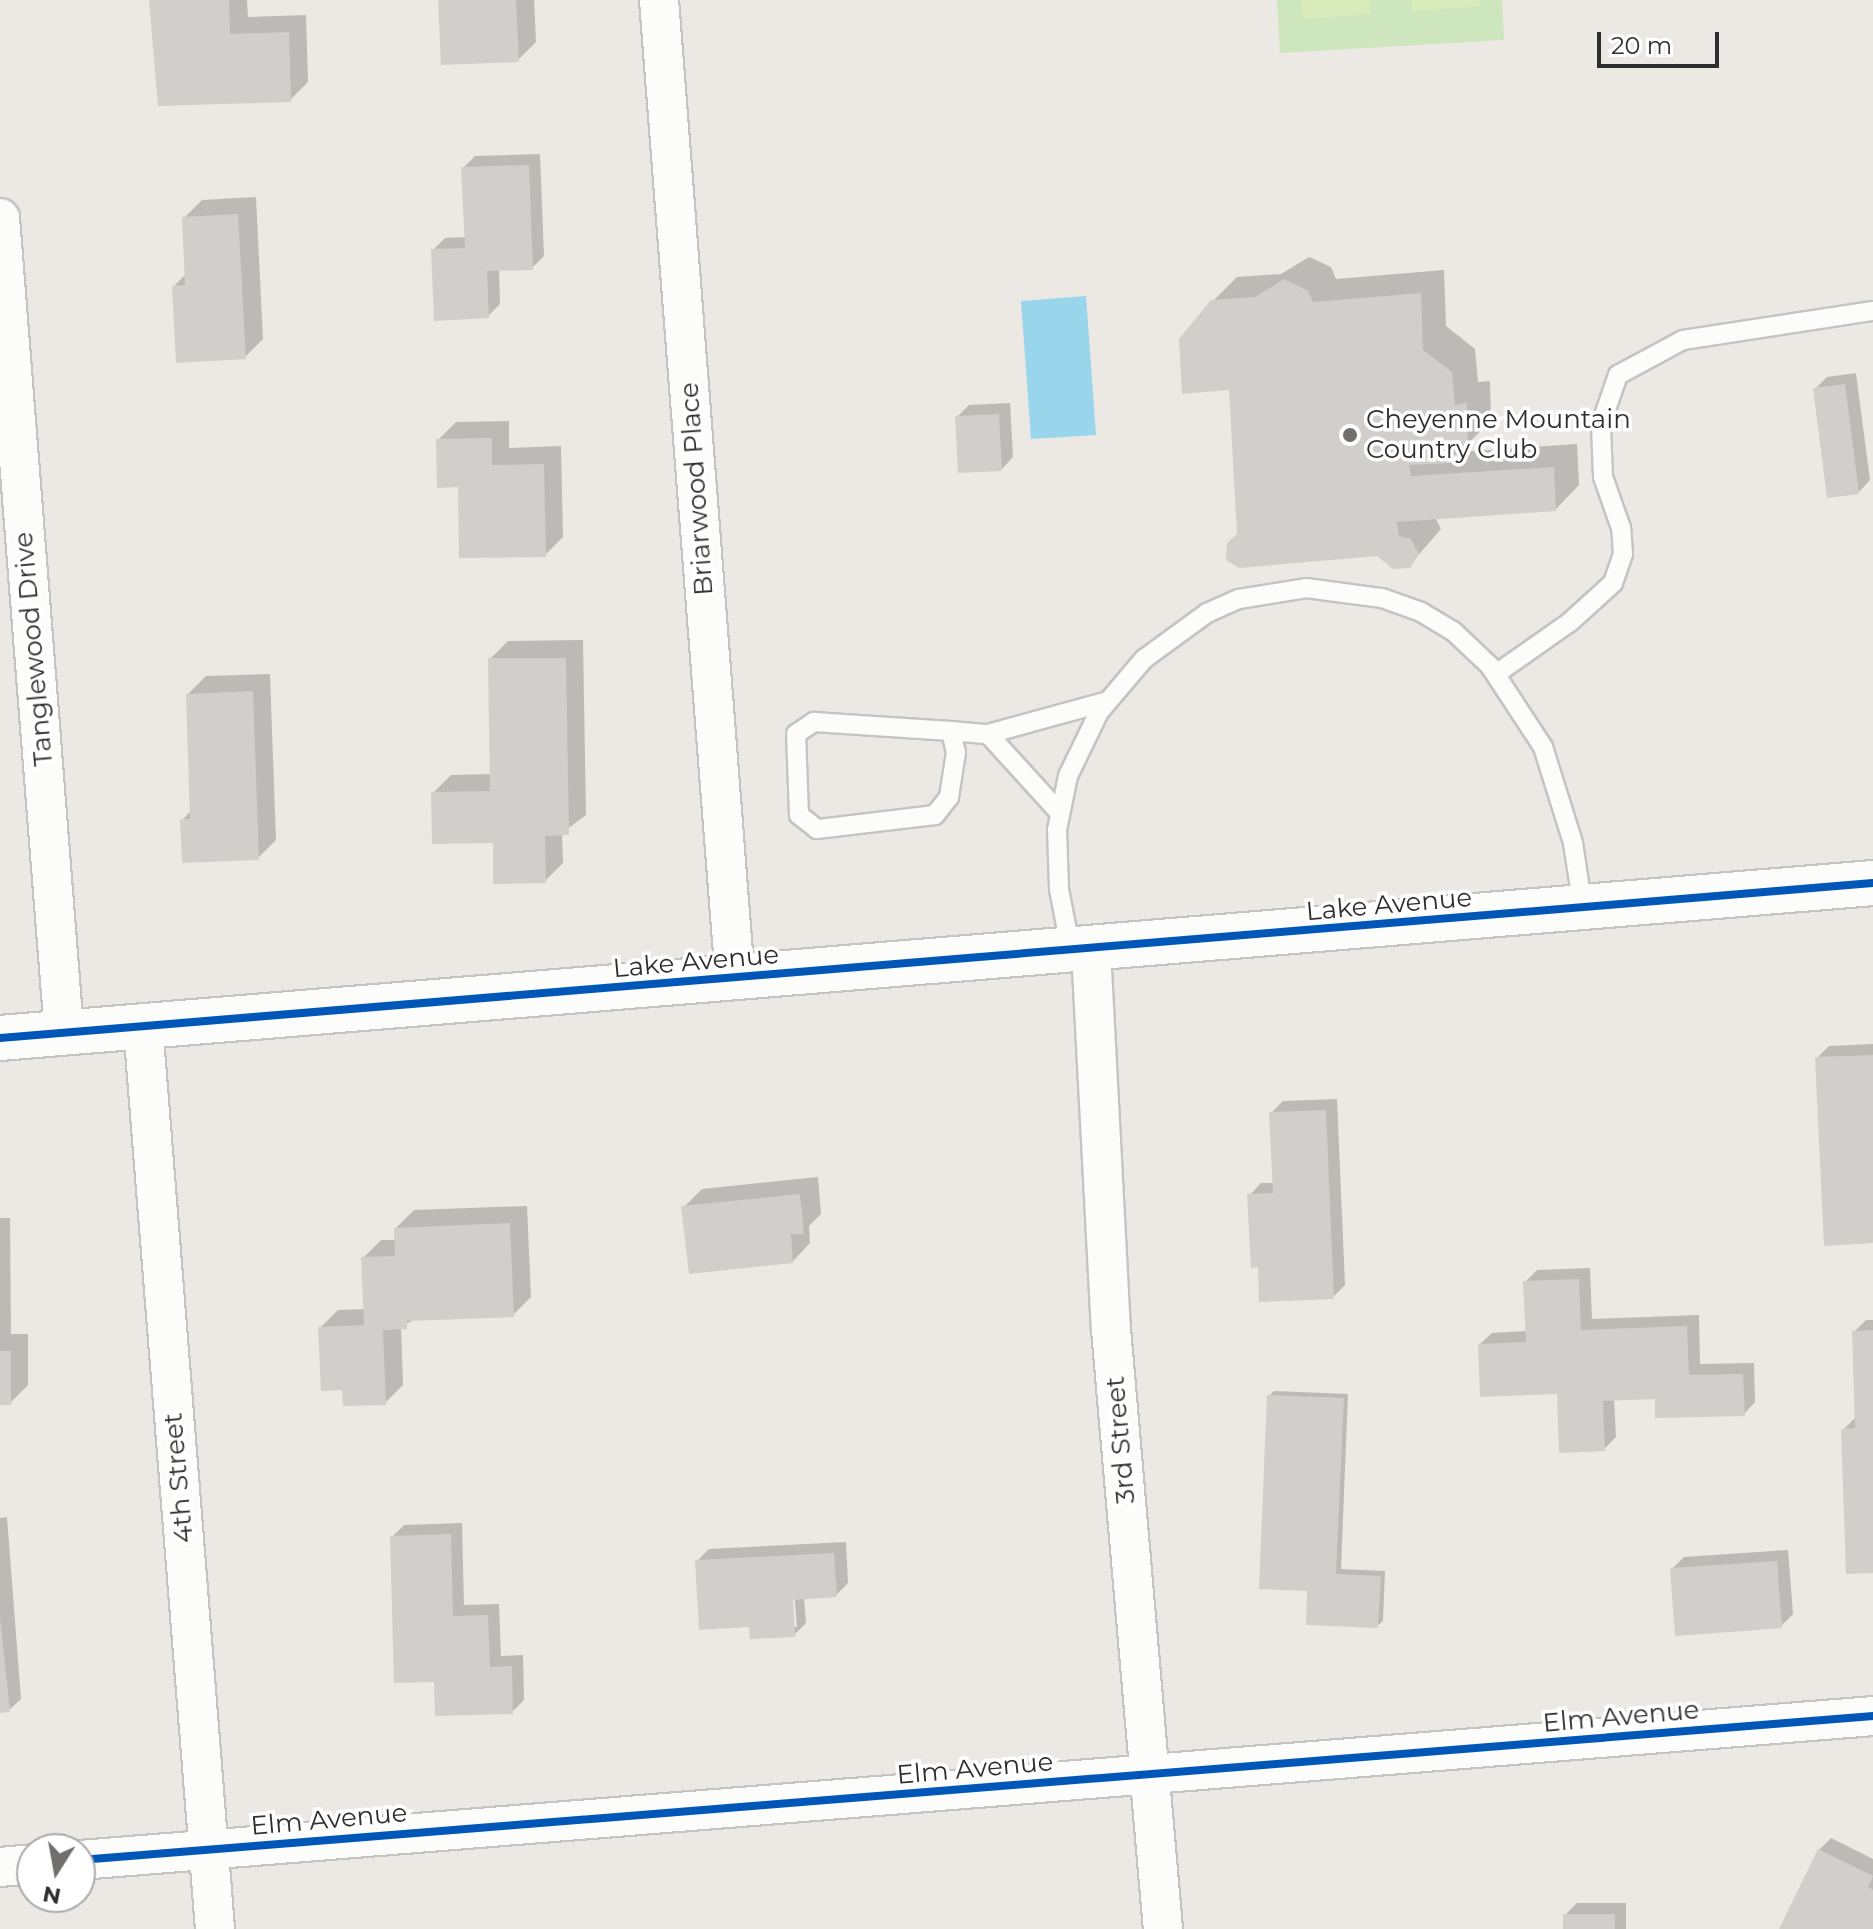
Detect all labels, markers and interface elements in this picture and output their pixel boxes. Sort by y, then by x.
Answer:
scale bar [1601,16,1723,66]
text: 20 m [1611,31,1672,60]
street label: Briarwood Place [674,381,720,597]
place label: Cheyenne Mountain Country Club [1366,404,1631,466]
marker: Cheyenne Mountain Country Club [1341,426,1359,444]
street label: Tanglewood Drive [8,531,60,767]
street label: Lake Avenue [1305,882,1473,928]
street label: Lake Avenue [612,939,780,985]
street label: 3rd Street [1100,1375,1142,1505]
street label: 4th Street [158,1412,200,1544]
street label: Elm Avenue [1541,1695,1701,1739]
street label: Elm Avenue [895,1747,1055,1791]
street label: Elm Avenue [249,1798,409,1842]
north arrow [16,1833,96,1913]
text: N [40,1880,63,1910]

